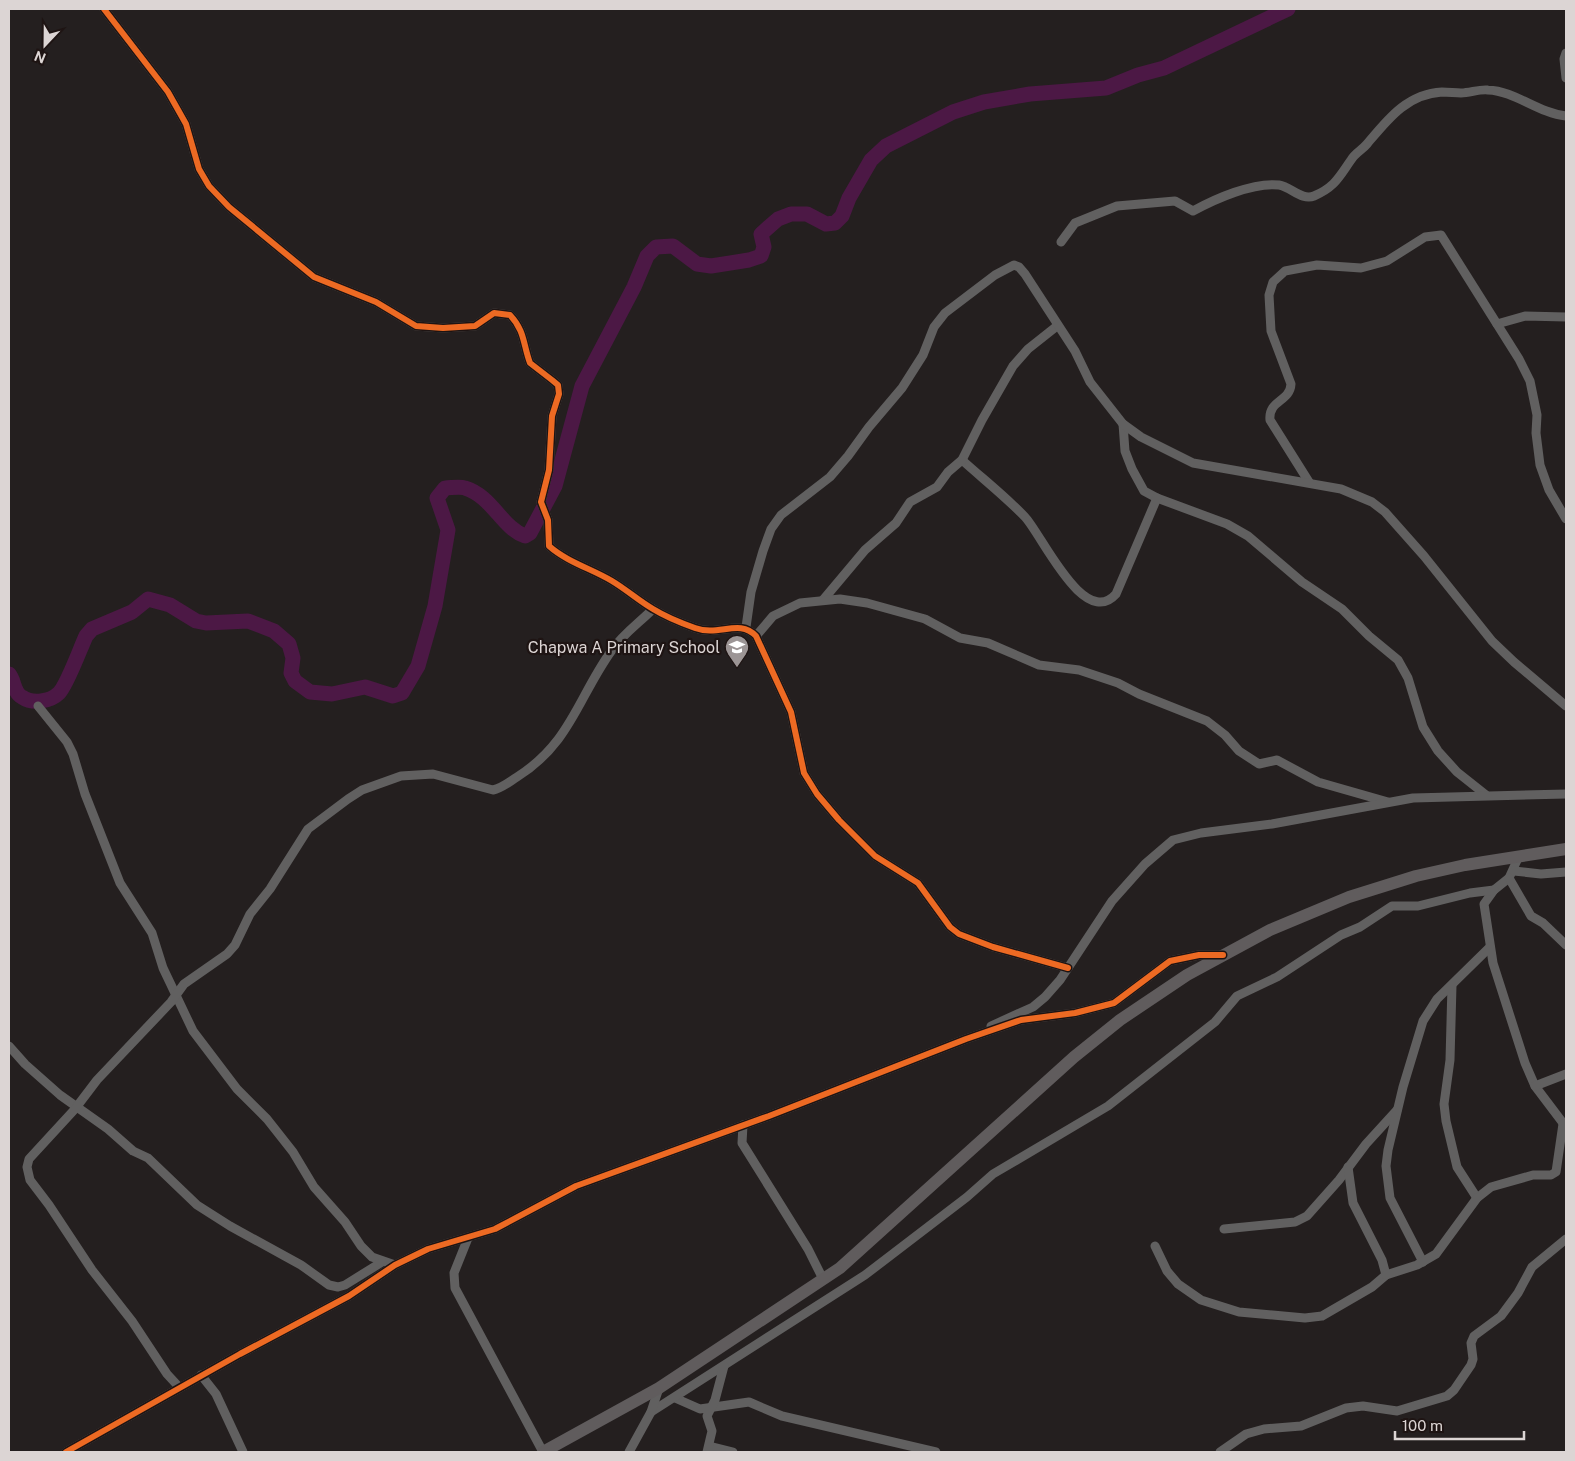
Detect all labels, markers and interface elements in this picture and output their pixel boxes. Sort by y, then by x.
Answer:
north arrow [20,20,70,70]
text: N [32,48,48,67]
school or university icon: Chapwa A Primary School [724,634,750,668]
place label: Chapwa A Primary School [528,638,720,657]
scale bar [1395,1408,1524,1440]
text: 100 m [1402,1417,1443,1434]

